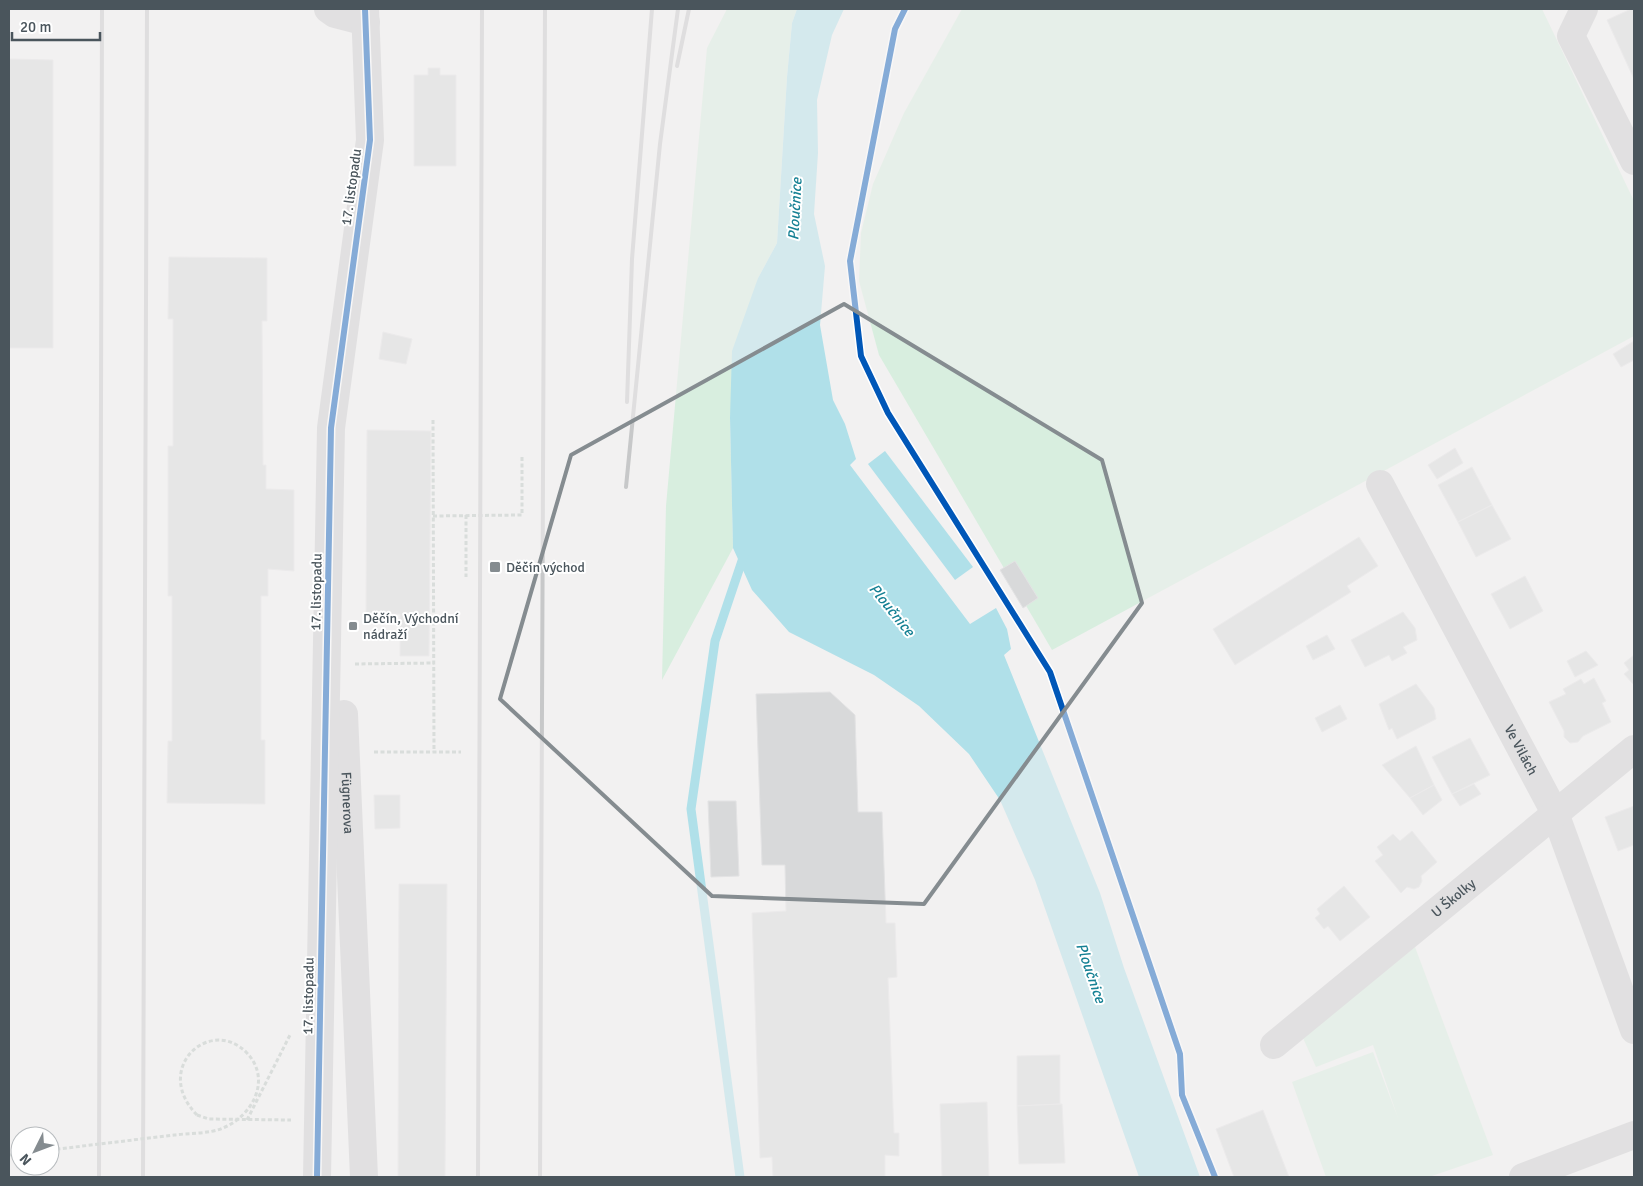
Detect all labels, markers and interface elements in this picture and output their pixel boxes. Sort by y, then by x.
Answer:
scale bar [12,10,100,42]
text: 20 m [20,18,51,36]
street label: 17. listopadu [338,148,365,227]
water label: Ploučnice [784,176,806,241]
street label: 17. listopadu [307,553,326,631]
place label: Děčín východ [506,559,585,576]
marker: Děčín východ [488,560,502,574]
water label: Ploučnice [865,580,920,641]
place label: Děčín, Východní nádraží [363,610,459,643]
marker: Děčín, Východní nádraží [347,620,359,632]
street label: Ve Vilách [1501,722,1541,778]
street label: Fügnerova [338,772,357,834]
street label: U Školky [1428,875,1479,921]
water label: Ploučnice [1072,941,1110,1007]
street label: 17. listopadu [299,957,318,1035]
north arrow [10,1126,60,1176]
text: N [16,1150,35,1169]

